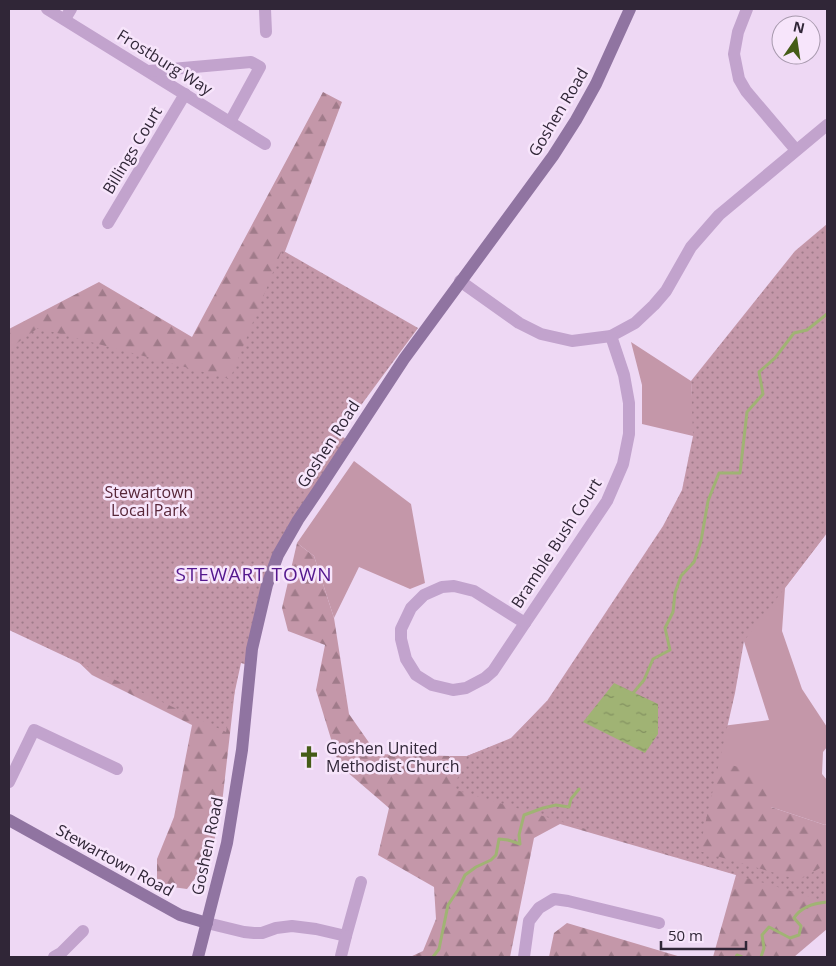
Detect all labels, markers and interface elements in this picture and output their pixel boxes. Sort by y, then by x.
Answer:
north arrow [771,15,821,65]
text: N [791,16,807,37]
street label: Frostburg Way [113,24,218,101]
street label: Goshen Road [523,64,593,160]
street label: Billings Court [97,102,167,198]
street label: Goshen Road [292,396,364,492]
street label: Bramble Bush Court [506,473,607,612]
park label: Stewartown Local Park [105,481,193,521]
district label: STEWART TOWN [175,561,333,587]
place label: Goshen United Methodist Church [326,737,460,777]
church icon: Goshen United Methodist Church [296,744,322,770]
street label: Goshen Road [186,795,228,897]
street label: Stewartown Road [52,819,178,901]
scale bar [661,918,746,950]
text: 50 m [668,925,703,945]

